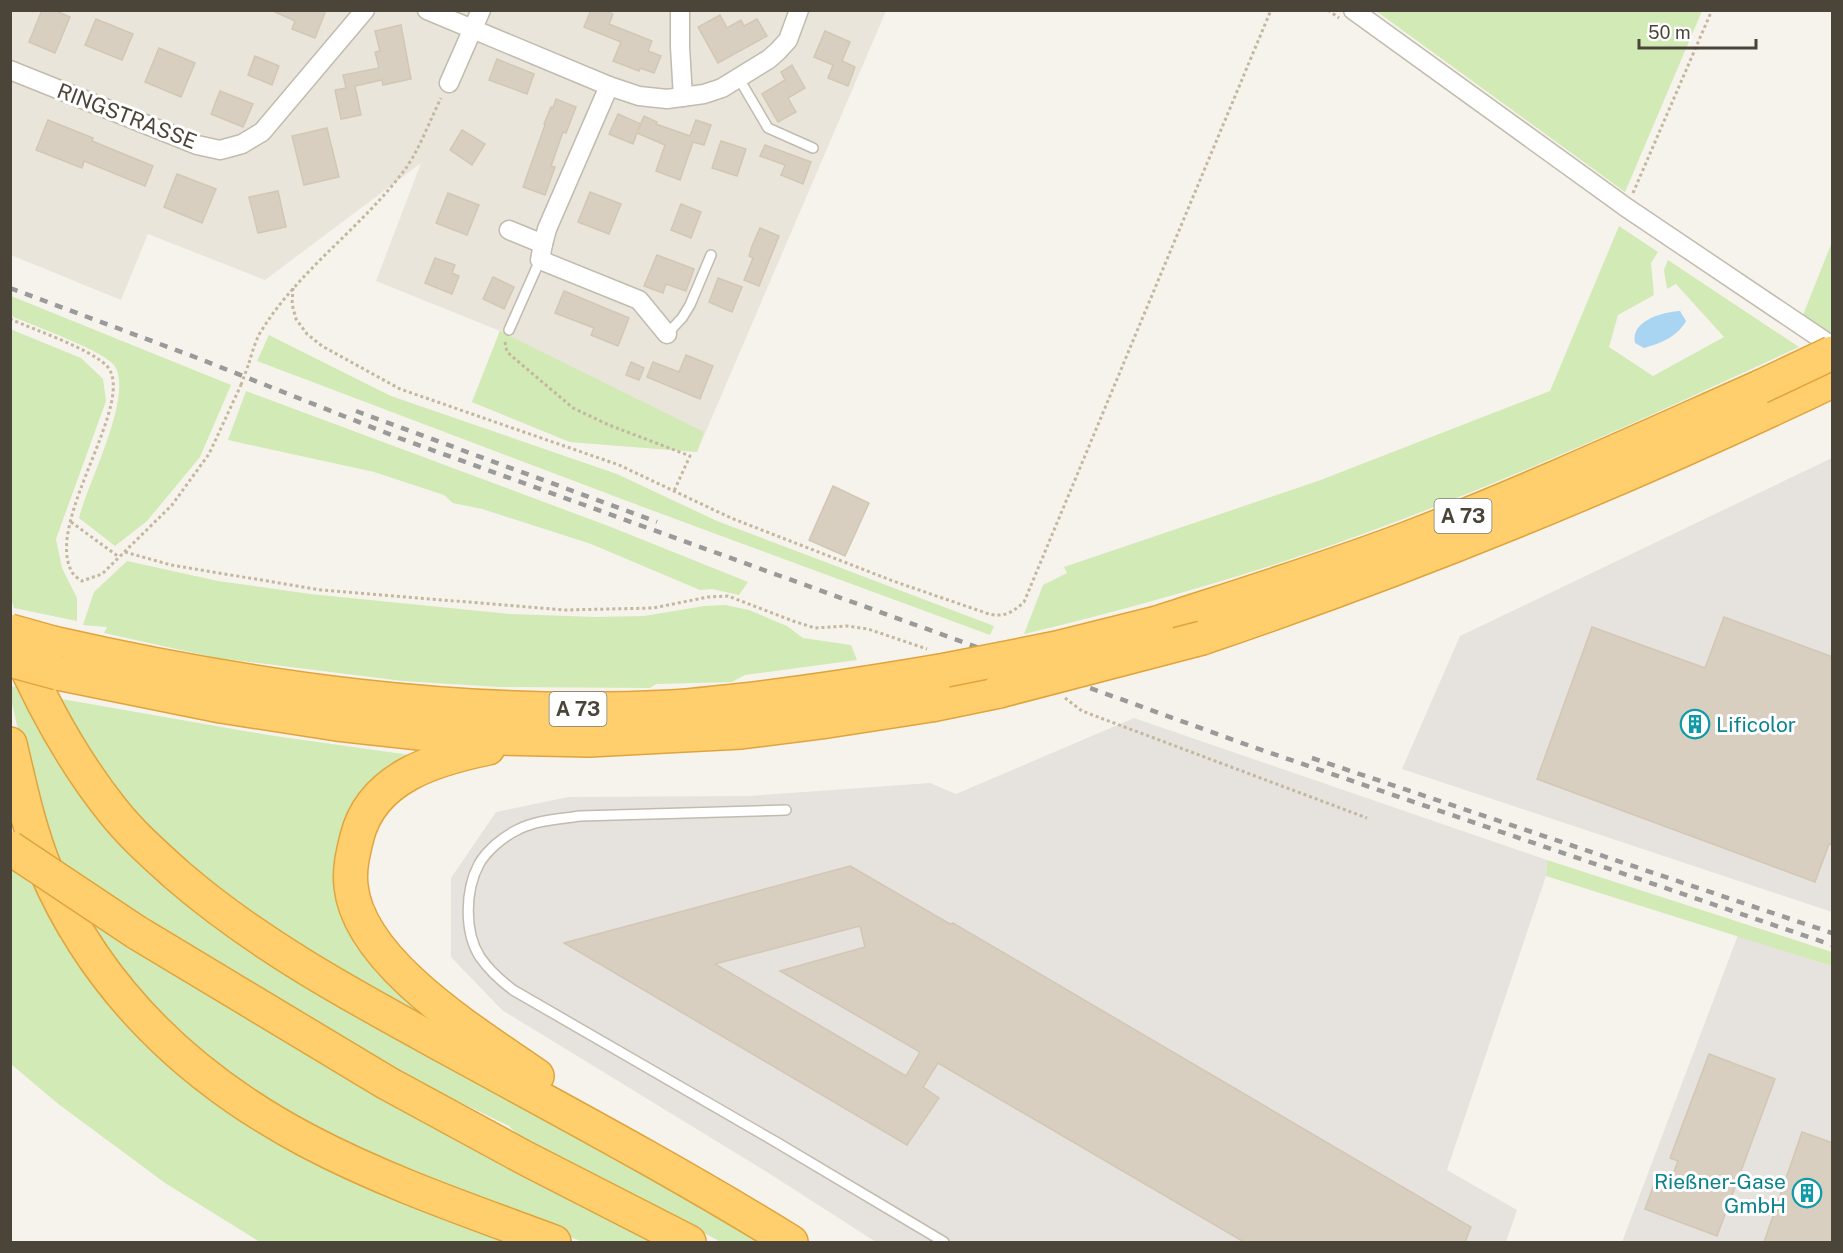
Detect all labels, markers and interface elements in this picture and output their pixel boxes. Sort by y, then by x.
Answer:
scale bar [1639,12,1756,50]
text: 50 m [1648,22,1691,43]
street label: RINGSTRASSE [54,78,200,154]
road number: A 73 [1434,499,1492,533]
road number: A 73 [550,692,606,726]
building icon: Lificolor [1679,708,1711,740]
place label: Lificolor [1716,712,1796,737]
place label: Rießner-Gase GmbH [1654,1169,1786,1218]
building icon: Rießner-Gase GmbH [1791,1177,1823,1209]

